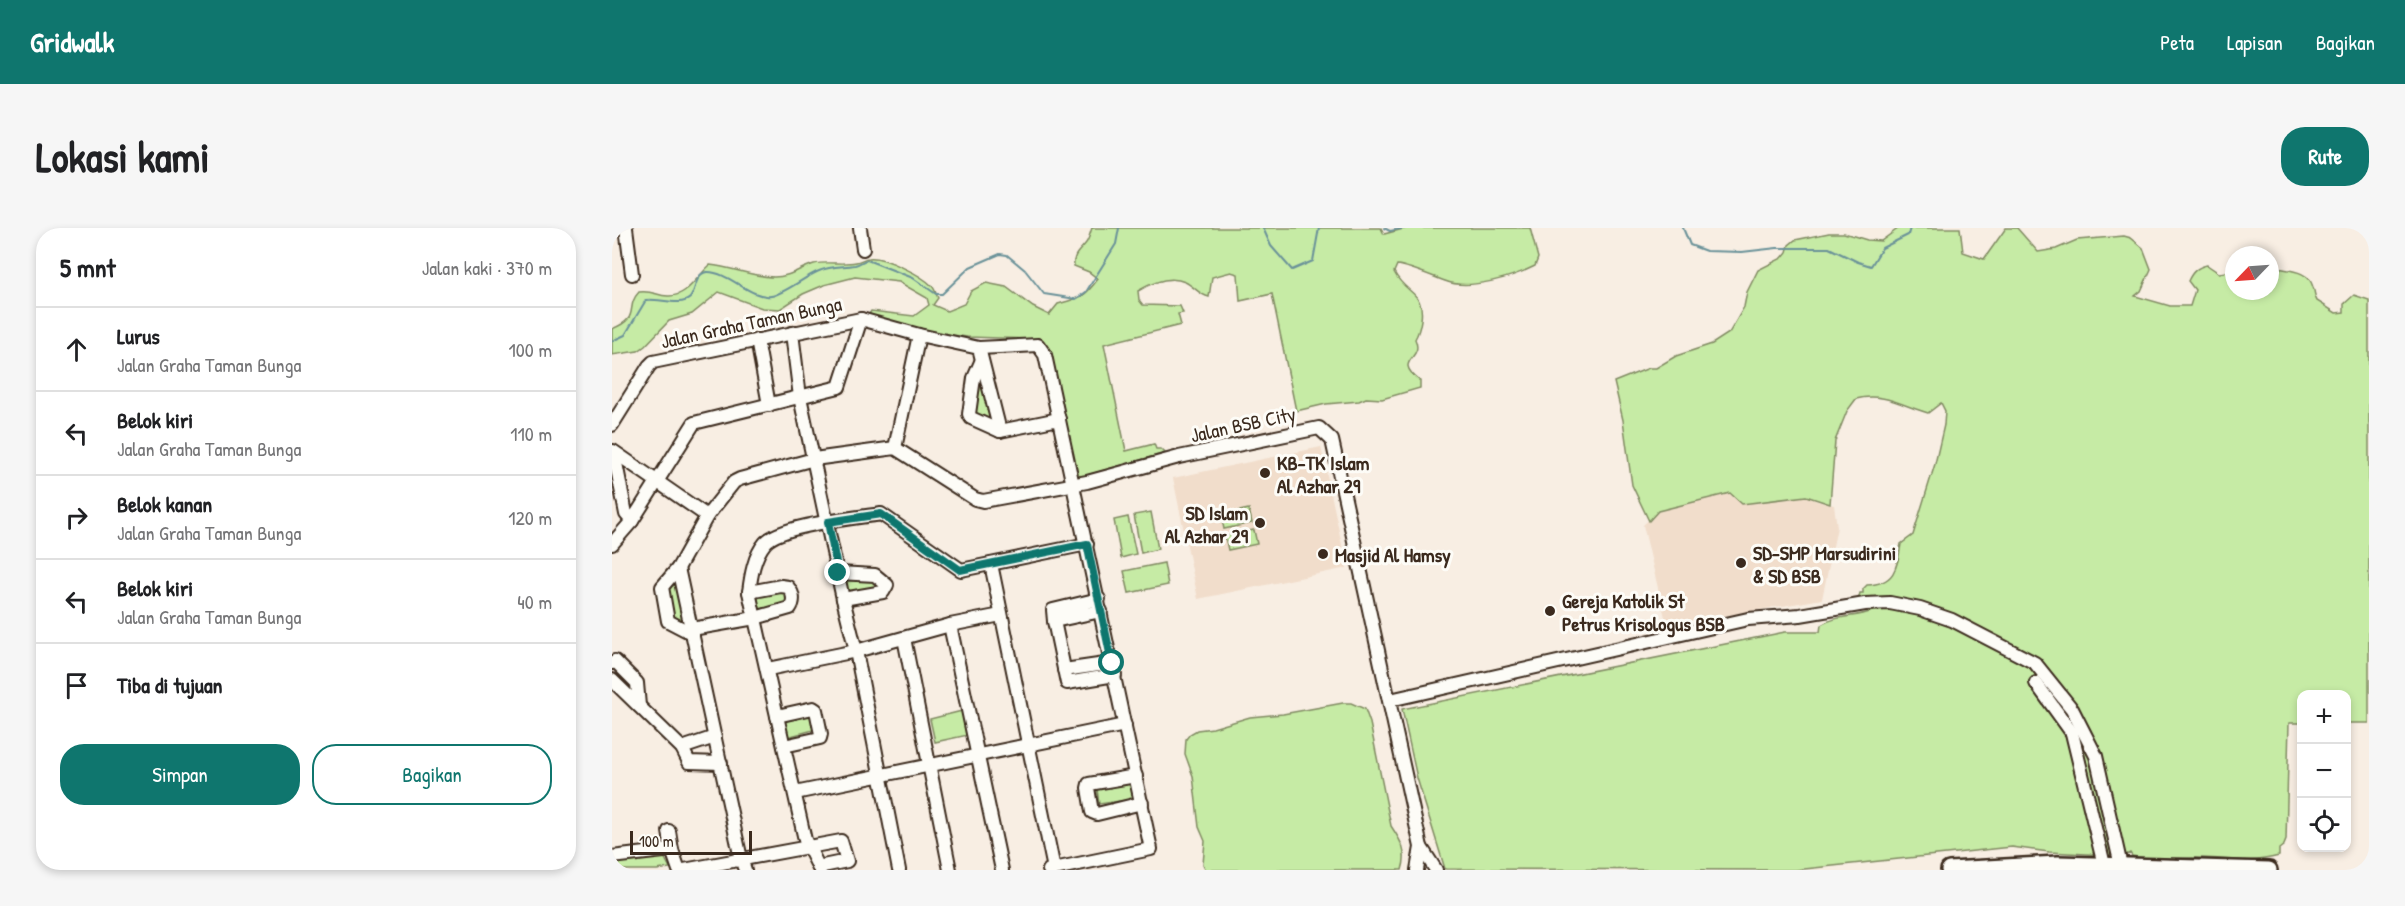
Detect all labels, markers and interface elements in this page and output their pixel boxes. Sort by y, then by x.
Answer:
text: Gridwalk [30,23,114,61]
text: Peta [2160,28,2194,57]
text: Lapisan [2227,28,2283,57]
text: Bagikan [2316,28,2375,57]
button: Rute [2281,127,2369,186]
text: Lokasi kami [36,128,210,185]
north arrow [2225,246,2279,300]
text: 5 mnt [60,250,115,285]
text: Jalan kaki · 370 m [422,254,552,281]
street label: Jalan Graha Taman Bunga [658,290,844,354]
text: Lurus [117,321,160,351]
icon: ahead [60,333,93,366]
text: 100 m [509,336,552,363]
text: Jalan Graha Taman Bunga [117,351,301,378]
street label: Jalan BSB City [1188,400,1298,448]
text: Belok kiri [117,405,193,435]
icon: left [60,417,93,450]
text: 110 m [510,420,552,447]
text: Jalan Graha Taman Bunga [117,435,301,462]
place label: KB-TK Islam Al Azhar 29 [1277,449,1370,499]
marker: KB-TK Islam Al Azhar 29 [1258,466,1272,480]
text: Belok kanan [117,489,212,519]
place label: SD Islam Al Azhar 29 [1165,499,1249,549]
icon: right [60,501,93,534]
text: 120 m [508,504,552,531]
marker: SD Islam Al Azhar 29 [1253,516,1267,530]
text: Jalan Graha Taman Bunga [117,519,301,546]
place label: SD-SMP Marsudirini & SD BSB [1753,539,1896,589]
place label: Masjid Al Hamsy [1335,541,1451,569]
marker: Masjid Al Hamsy [1316,547,1330,561]
marker: SD-SMP Marsudirini & SD BSB [1734,556,1748,570]
route end [824,559,850,585]
text: Belok kiri [117,573,193,603]
icon: left [60,585,93,618]
place label: Gereja Katolik St Petrus Krisologus BSB [1562,587,1725,638]
text: 40 m [517,588,552,615]
text: Jalan Graha Taman Bunga [117,603,301,630]
marker: Gereja Katolik St Petrus Krisologus BSB [1543,604,1557,618]
route start [1098,649,1124,675]
icon: arrive [60,669,93,702]
text: Tiba di tujuan [117,670,222,700]
map controls [2297,690,2351,852]
button: + [2297,690,2351,744]
button: Simpan [60,744,300,805]
button: Bagikan [312,744,552,805]
button: − [2297,744,2351,798]
button: locate [2297,798,2351,852]
scale bar [630,828,752,856]
text: 100 m [639,830,674,852]

